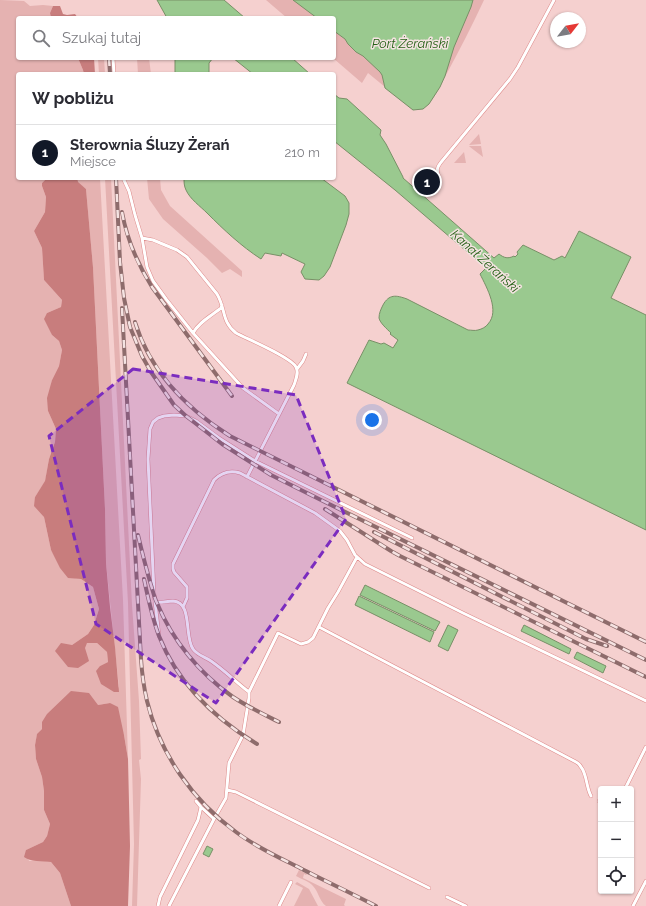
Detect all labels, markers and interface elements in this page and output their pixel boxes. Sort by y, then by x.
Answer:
north arrow [550,12,586,48]
search box [16,16,336,60]
icon: search [30,27,52,49]
text: Szukaj tutaj [62,29,141,47]
water label: Port Żerański [372,35,450,51]
text: W pobliżu [32,88,114,108]
text: Sterownia Śluzy Żerań [70,136,230,154]
text: 1 [42,145,48,160]
text: 210 m [284,145,320,160]
text: Miejsce [70,154,116,169]
pin: 1 [414,167,440,197]
water label: Kanał Żerański [448,226,524,296]
your location [362,410,382,430]
map controls [598,786,634,894]
button: + [598,786,634,822]
button: − [598,822,634,858]
button: locate [598,858,634,894]

